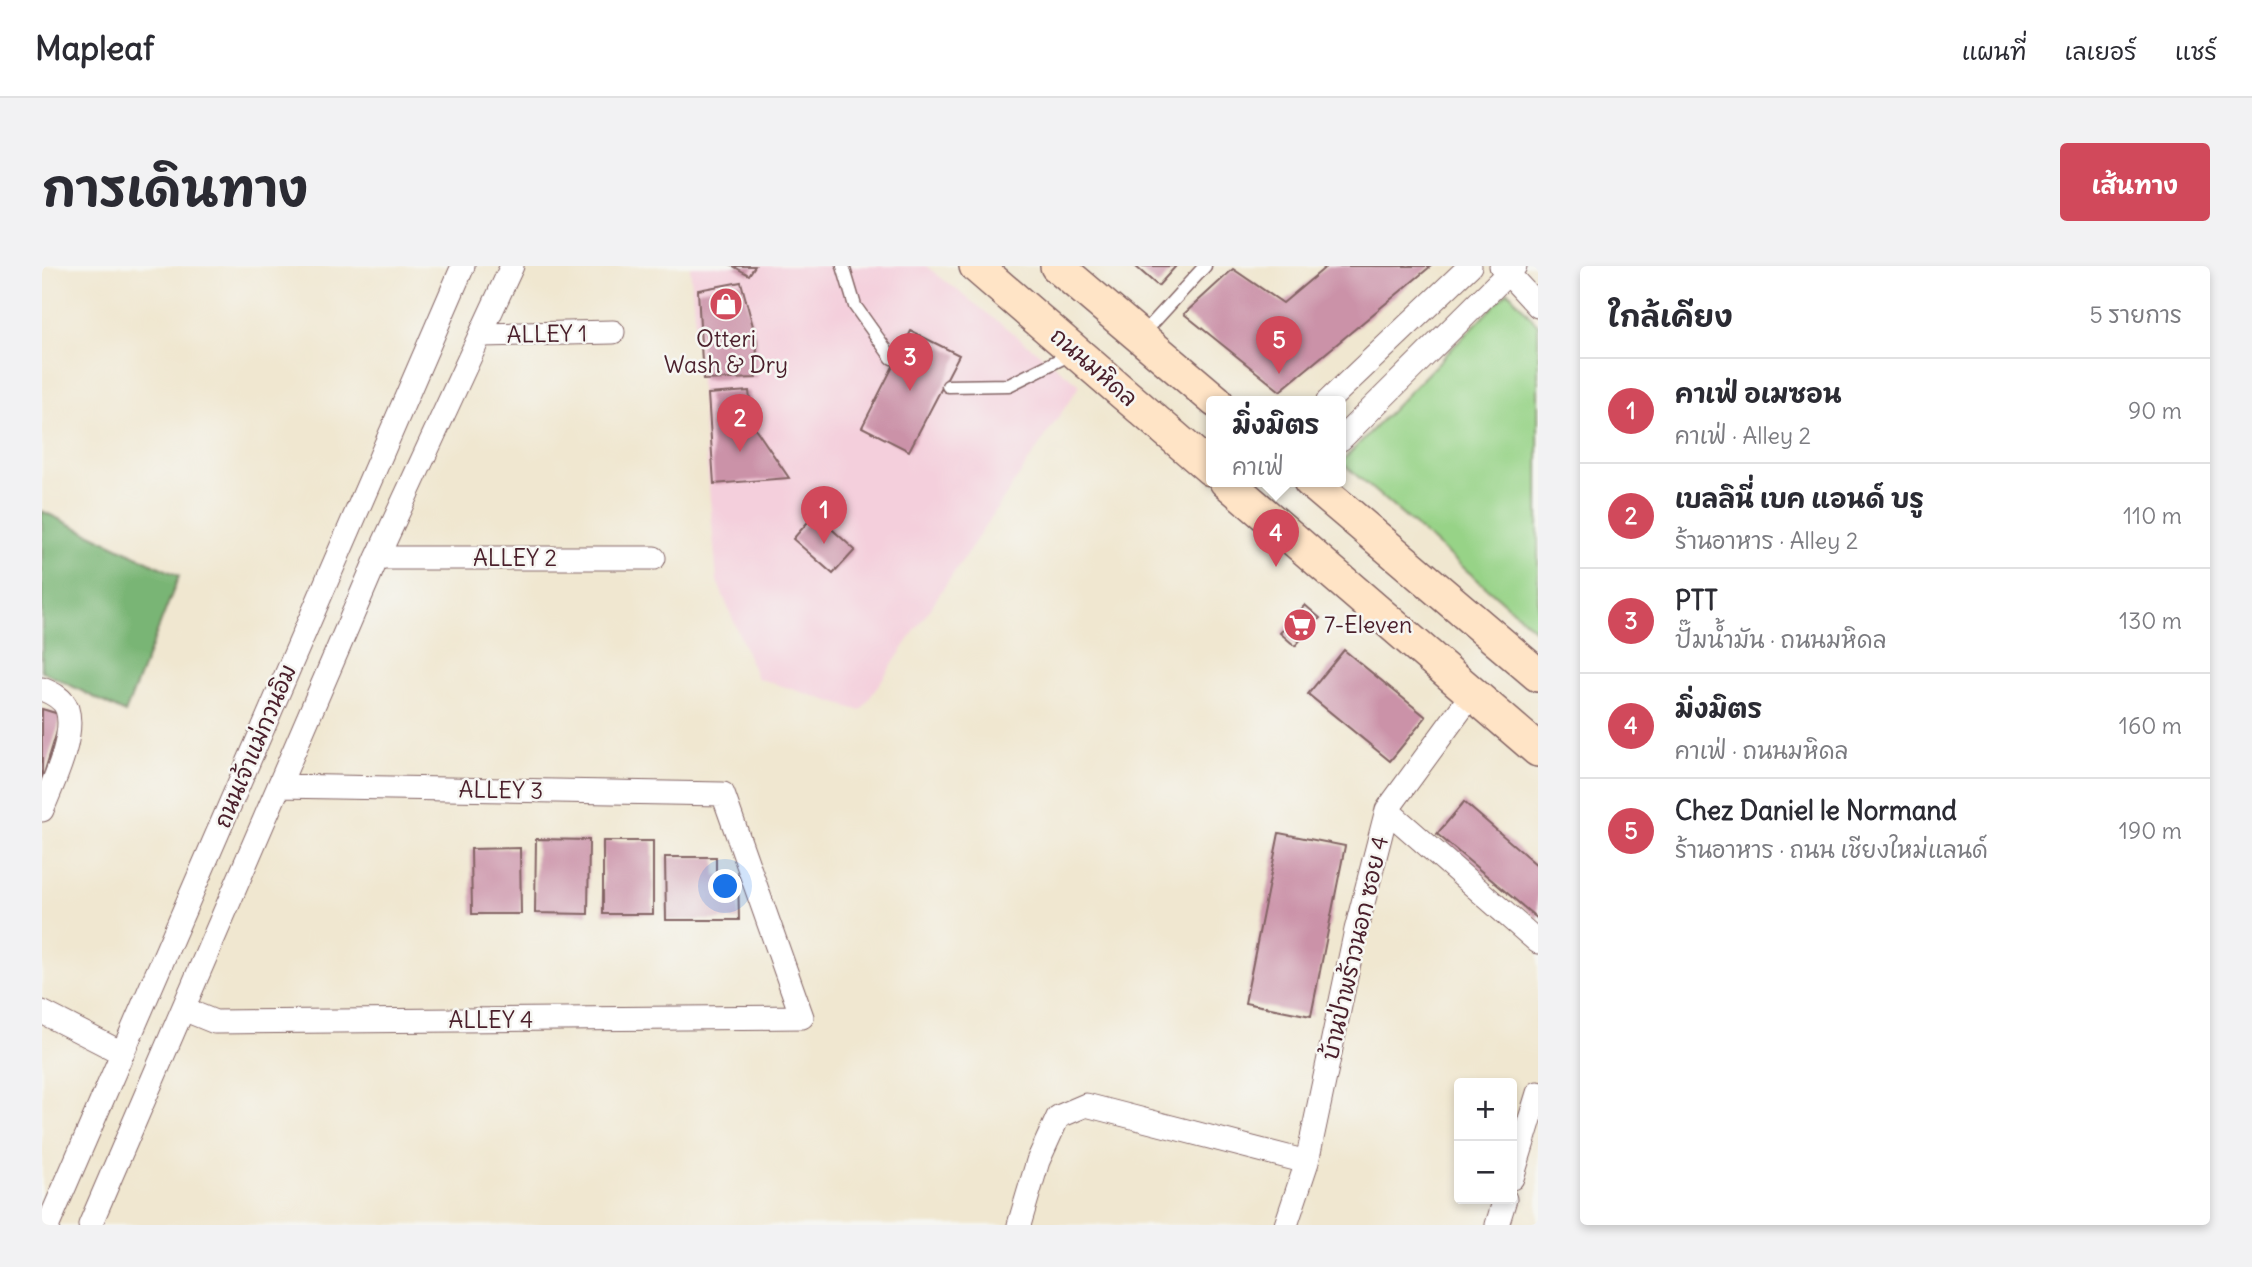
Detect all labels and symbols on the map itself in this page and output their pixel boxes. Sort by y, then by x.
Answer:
shop icon: Otteri Wash & Dry [707,285,745,323]
pin: 5 [1256,316,1302,374]
street label: ALLEY 1 [506,318,588,349]
street label: ถนนมหิดล [1045,321,1144,412]
place label: Otteri Wash & Dry [664,324,788,379]
pin: 3 [887,333,933,391]
pin: 2 [717,394,763,452]
pin: 1 [801,486,847,544]
pin: 4 [1253,509,1299,567]
street label: ALLEY 2 [473,543,557,572]
supermarket icon: 7-Eleven [1281,606,1319,644]
place label: 7-Eleven [1324,610,1412,639]
street label: ถนนเจ้าแม่กวนอิม [207,660,302,832]
street label: ALLEY 3 [458,774,544,805]
street label: บ้านป่าพร้าวนอก ซอย 4 [1315,833,1394,1063]
your location [708,869,742,903]
street label: ALLEY 4 [449,1005,533,1034]

